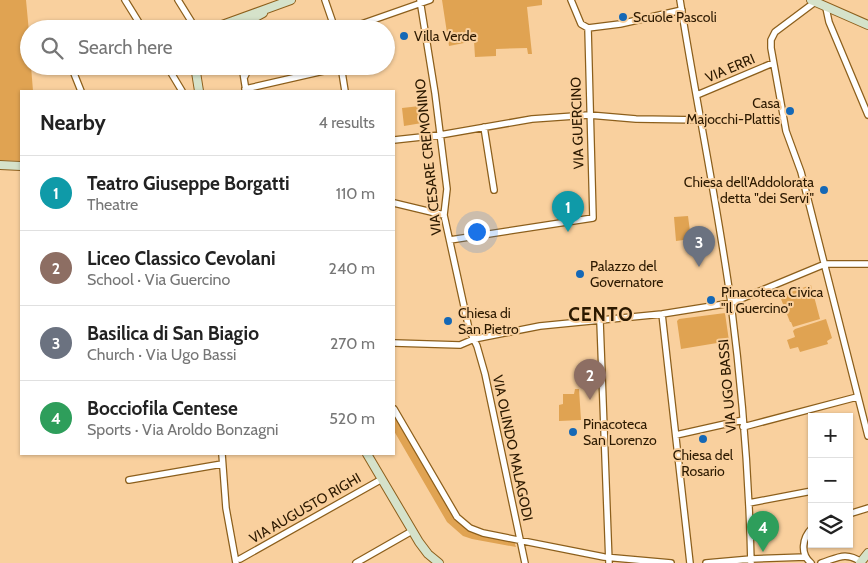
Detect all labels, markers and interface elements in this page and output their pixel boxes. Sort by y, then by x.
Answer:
place label: Scuole Pascoli [633,8,717,26]
marker: Scuole Pascoli [617,11,629,23]
search box [20,20,395,75]
place label: Villa Verde [414,27,477,45]
marker: Villa Verde [398,30,410,42]
icon: search [38,34,66,62]
text: Search here [78,36,172,59]
street label: VIA ERRI [702,50,758,86]
street label: VIA GUERCINO [566,76,588,170]
street label: VIA CESARE CREMONINO [411,78,445,236]
place label: Casa Majocchi-Plattis [686,94,780,128]
marker: Casa Majocchi-Plattis [784,105,796,117]
text: Nearby [40,110,106,135]
text: 4 results [318,113,375,132]
text: Teatro Giuseppe Borgatti [87,172,290,195]
place label: Chiesa dell'Addolorata detta "dei Servi" [684,173,814,207]
text: 1 [53,184,59,203]
text: 110 m [336,184,375,203]
marker: Chiesa dell'Addolorata detta "dei Servi" [818,184,830,196]
pin: 1 [552,191,584,232]
text: Theatre [87,195,138,214]
your location [464,219,490,245]
pin: 3 [683,226,715,267]
text: Liceo Classico Cevolani [87,247,276,270]
place label: Palazzo del Governatore [590,257,663,291]
text: 2 [52,259,60,278]
text: 240 m [329,259,375,278]
marker: Palazzo del Governatore [574,268,586,280]
text: School · Via Guercino [87,270,230,289]
place label: Pinacoteca Civica "Il Guercino" [721,283,824,317]
marker: Pinacoteca Civica "Il Guercino" [705,294,717,306]
district label: CENTO [568,303,634,326]
place label: Chiesa di San Pietro [458,304,519,338]
marker: Chiesa di San Pietro [442,315,454,327]
text: Basilica di San Biagio [87,322,259,345]
text: 3 [52,334,60,353]
text: 270 m [330,334,375,353]
street label: VIA UGO BASSI [714,338,740,434]
text: Church · Via Ugo Bassi [87,345,236,364]
pin: 2 [574,359,606,400]
street label: VIA OLINDO MALAGODI [489,373,537,523]
text: Bocciofila Centese [87,397,238,420]
text: 4 [51,409,61,428]
text: 520 m [329,409,375,428]
map controls [808,413,853,548]
button: + [808,413,853,458]
place label: Pinacoteca San Lorenzo [583,415,657,449]
text: Sports · Via Aroldo Bonzagni [87,420,278,439]
marker: Pinacoteca San Lorenzo [567,426,579,438]
marker: Chiesa del Rosario [697,433,709,445]
place label: Chiesa del Rosario [673,446,734,480]
button: − [808,458,853,503]
street label: VIA AUGUSTO RIGHI [246,469,364,547]
button: layers [808,503,853,548]
pin: 4 [747,511,779,552]

